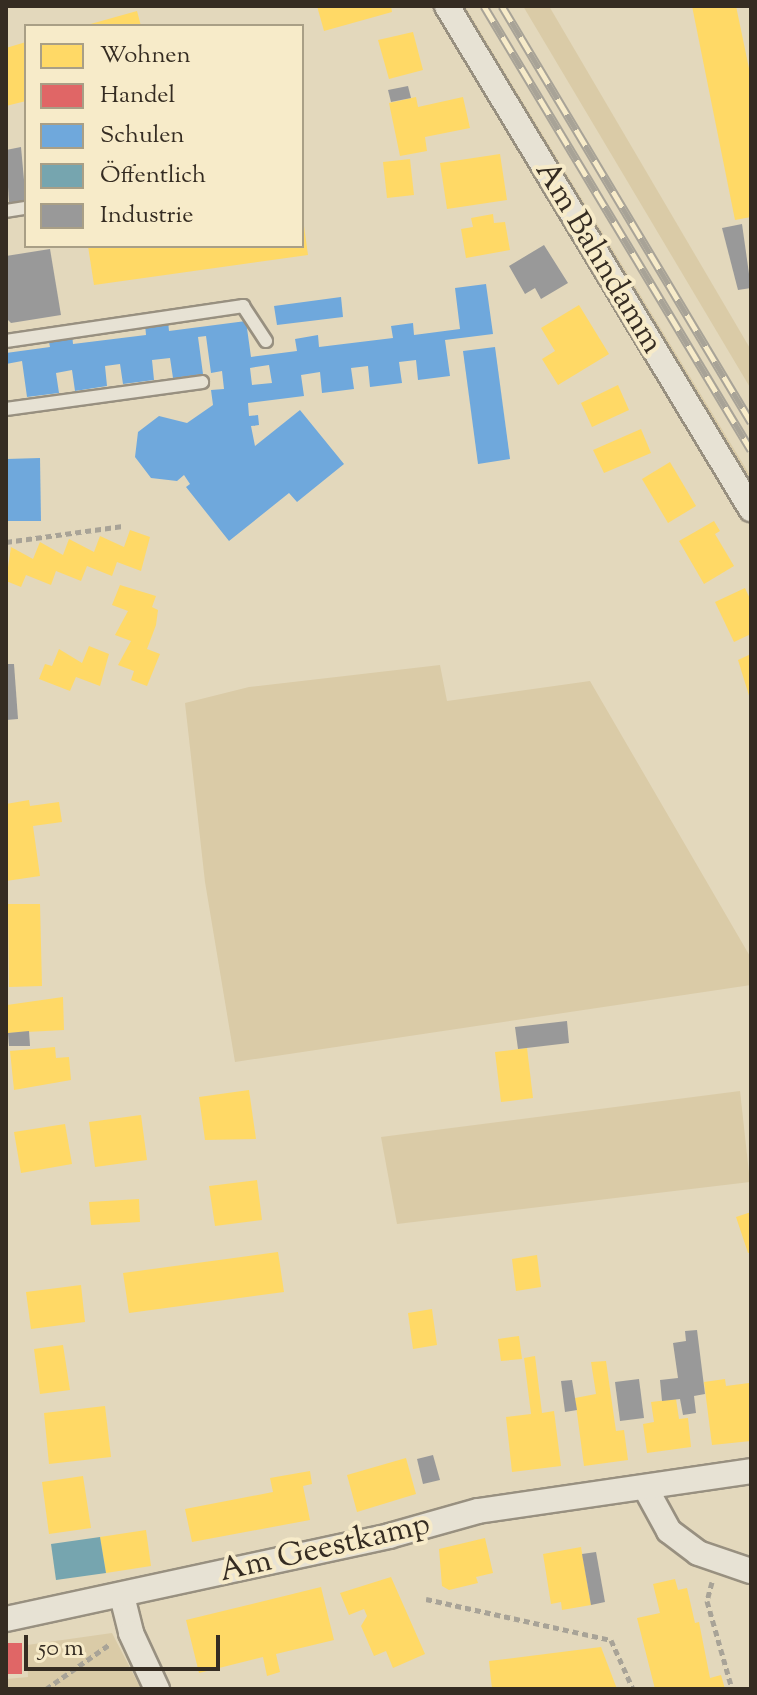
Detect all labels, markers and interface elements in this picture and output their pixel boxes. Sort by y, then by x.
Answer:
legend [24,24,304,248]
text: Wohnen [100,39,191,73]
text: Handel [100,79,175,113]
text: Schulen [100,119,185,153]
street label: Am Bahndamm [526,155,670,361]
text: Öffentlich [100,159,206,193]
text: Industrie [100,199,193,233]
street label: Am Geestkamp [216,1506,434,1592]
scale bar [28,1619,224,1669]
text: 50 m [38,1632,84,1666]

